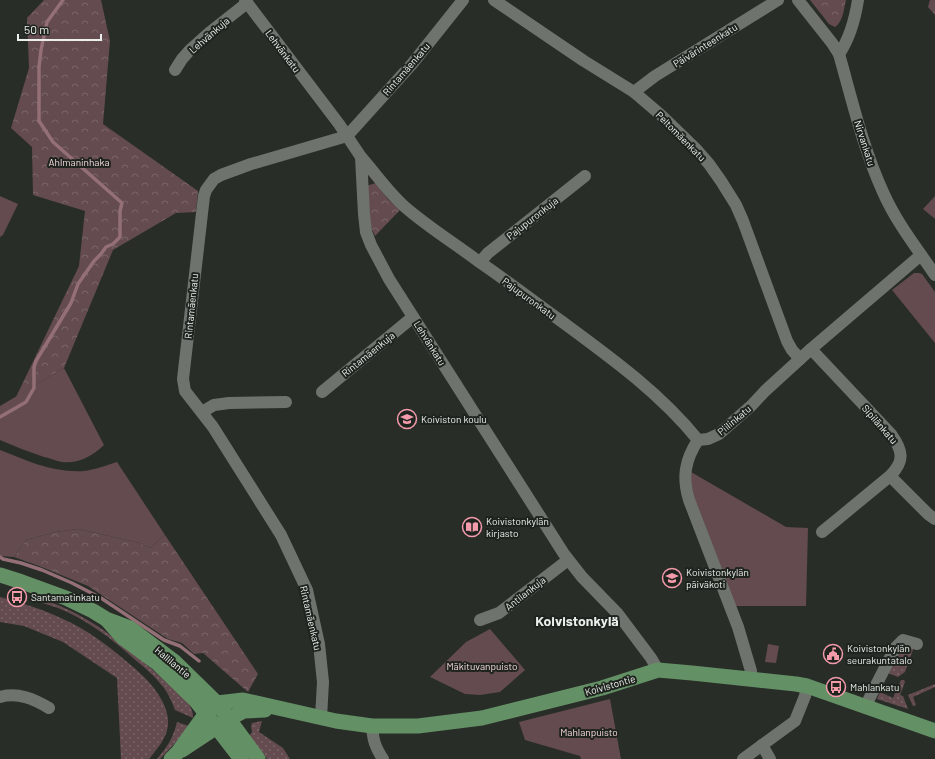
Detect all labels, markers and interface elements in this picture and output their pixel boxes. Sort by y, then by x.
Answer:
street label: Lehvänkuja [186,14,232,56]
scale bar [18,16,101,42]
street label: Päivärinteenkatu [671,20,739,70]
text: 50 m [24,22,49,36]
street label: Lehvänkatu [263,27,303,75]
street label: Rintamäenkatu [380,40,432,98]
street label: Peltomäenkatu [654,109,708,163]
street label: Nirvankatu [852,119,878,167]
park label: Ahlmaninhaka [49,156,110,168]
street label: Pajupuronkuja [504,194,560,242]
street label: Rintamäenkatu [182,273,200,339]
street label: Pajupuronkatu [500,275,558,321]
street label: Lehvänkatu [412,318,448,368]
street label: Rintamäenkuja [339,329,397,379]
street label: Piilinkatu [715,402,753,438]
street label: Sipilänkatu [860,402,900,446]
school or university icon: Koiviston koulu [396,408,418,430]
place label: Koiviston koulu [421,413,487,425]
place label: Koivistonkylän kirjasto [486,515,549,539]
library icon: Koivistonkylän kirjasto [461,516,483,538]
place label: Koivistonkylän päiväkoti [686,566,749,590]
school or university icon: Koivistonkylän päiväkoti [661,567,683,589]
street label: Antilankuja [502,573,548,613]
street label: Rintamäenkatu [298,585,324,651]
bus stop icon: Santamatinkatu [6,586,28,608]
place label: Santamatinkatu [31,591,100,603]
district label: Koivistonkylä [535,612,619,629]
place label: Koivistonkylän seurakuntatalo [847,642,912,666]
public building icon: Koivistonkylän seurakuntatalo [822,643,844,665]
street label: Hallilantie [153,644,193,680]
park label: Mäkituvanpuisto [446,660,518,672]
street label: Koivistontie [583,672,637,698]
bus stop icon: Mahlankatu [825,676,847,698]
place label: Mahlankatu [850,681,899,693]
park label: Mahlanpuisto [560,726,618,738]

